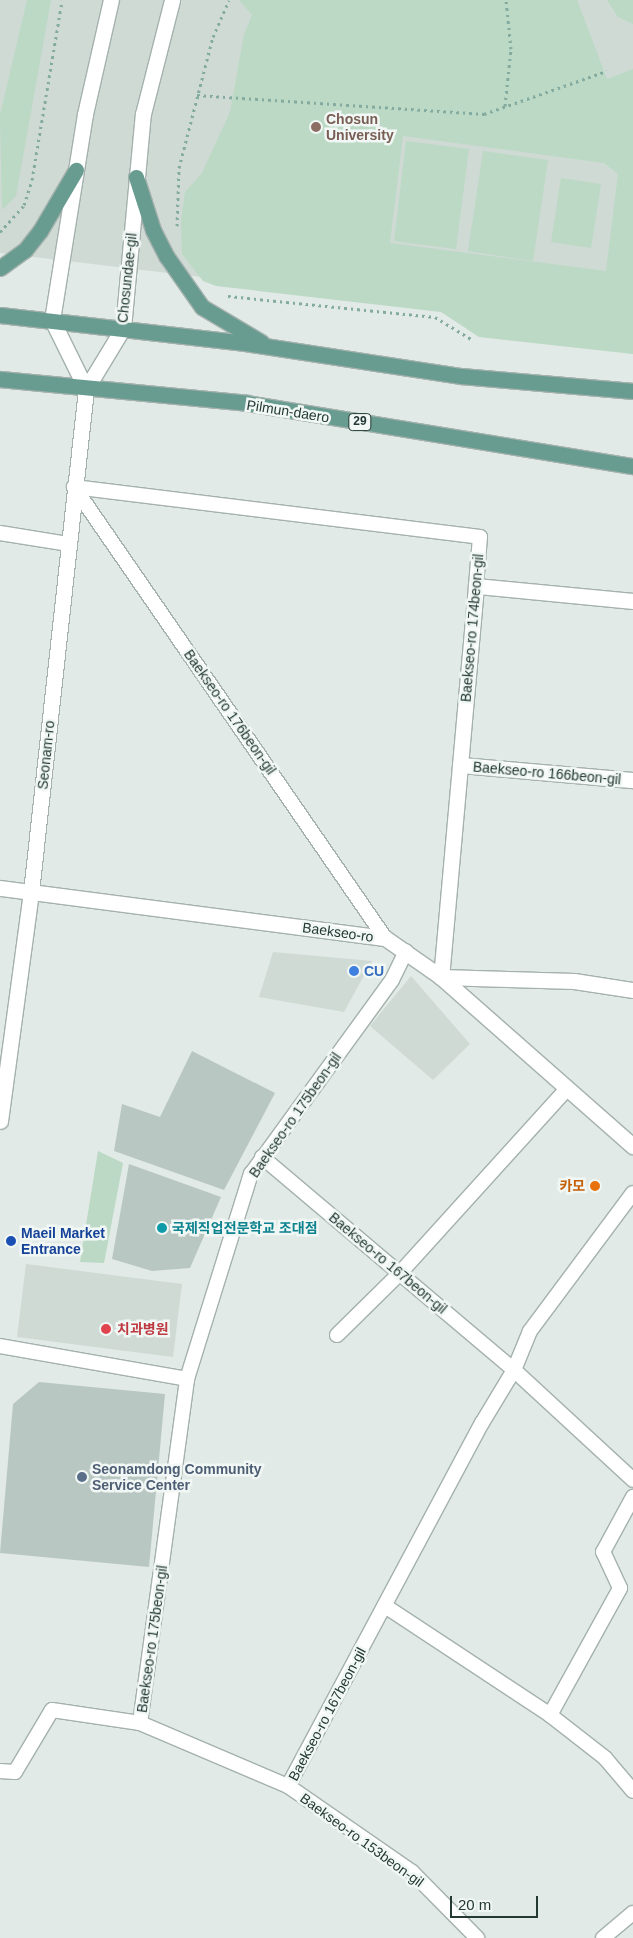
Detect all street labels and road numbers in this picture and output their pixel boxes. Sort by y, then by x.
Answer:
street label: Chosundae-gil [114,232,140,324]
street label: Pilmun-daero [246,396,330,426]
road number: 29 [348,412,372,432]
street label: Baekseo-ro 174beon-gil [457,553,487,703]
street label: Baekseo-ro 176beon-gil [180,646,280,778]
street label: Seonam-ro [34,720,58,790]
street label: Baekseo-ro 166beon-gil [472,758,622,788]
street label: Baekseo-ro [301,919,375,945]
street label: Baekseo-ro 175beon-gil [245,1049,345,1181]
street label: Baekseo-ro 167beon-gil [326,1209,450,1317]
street label: Baekseo-ro 175beon-gil [133,1564,171,1714]
street label: Baekseo-ro 167beon-gil [285,1644,369,1784]
street label: Baekseo-ro 153beon-gil [297,1790,427,1890]

